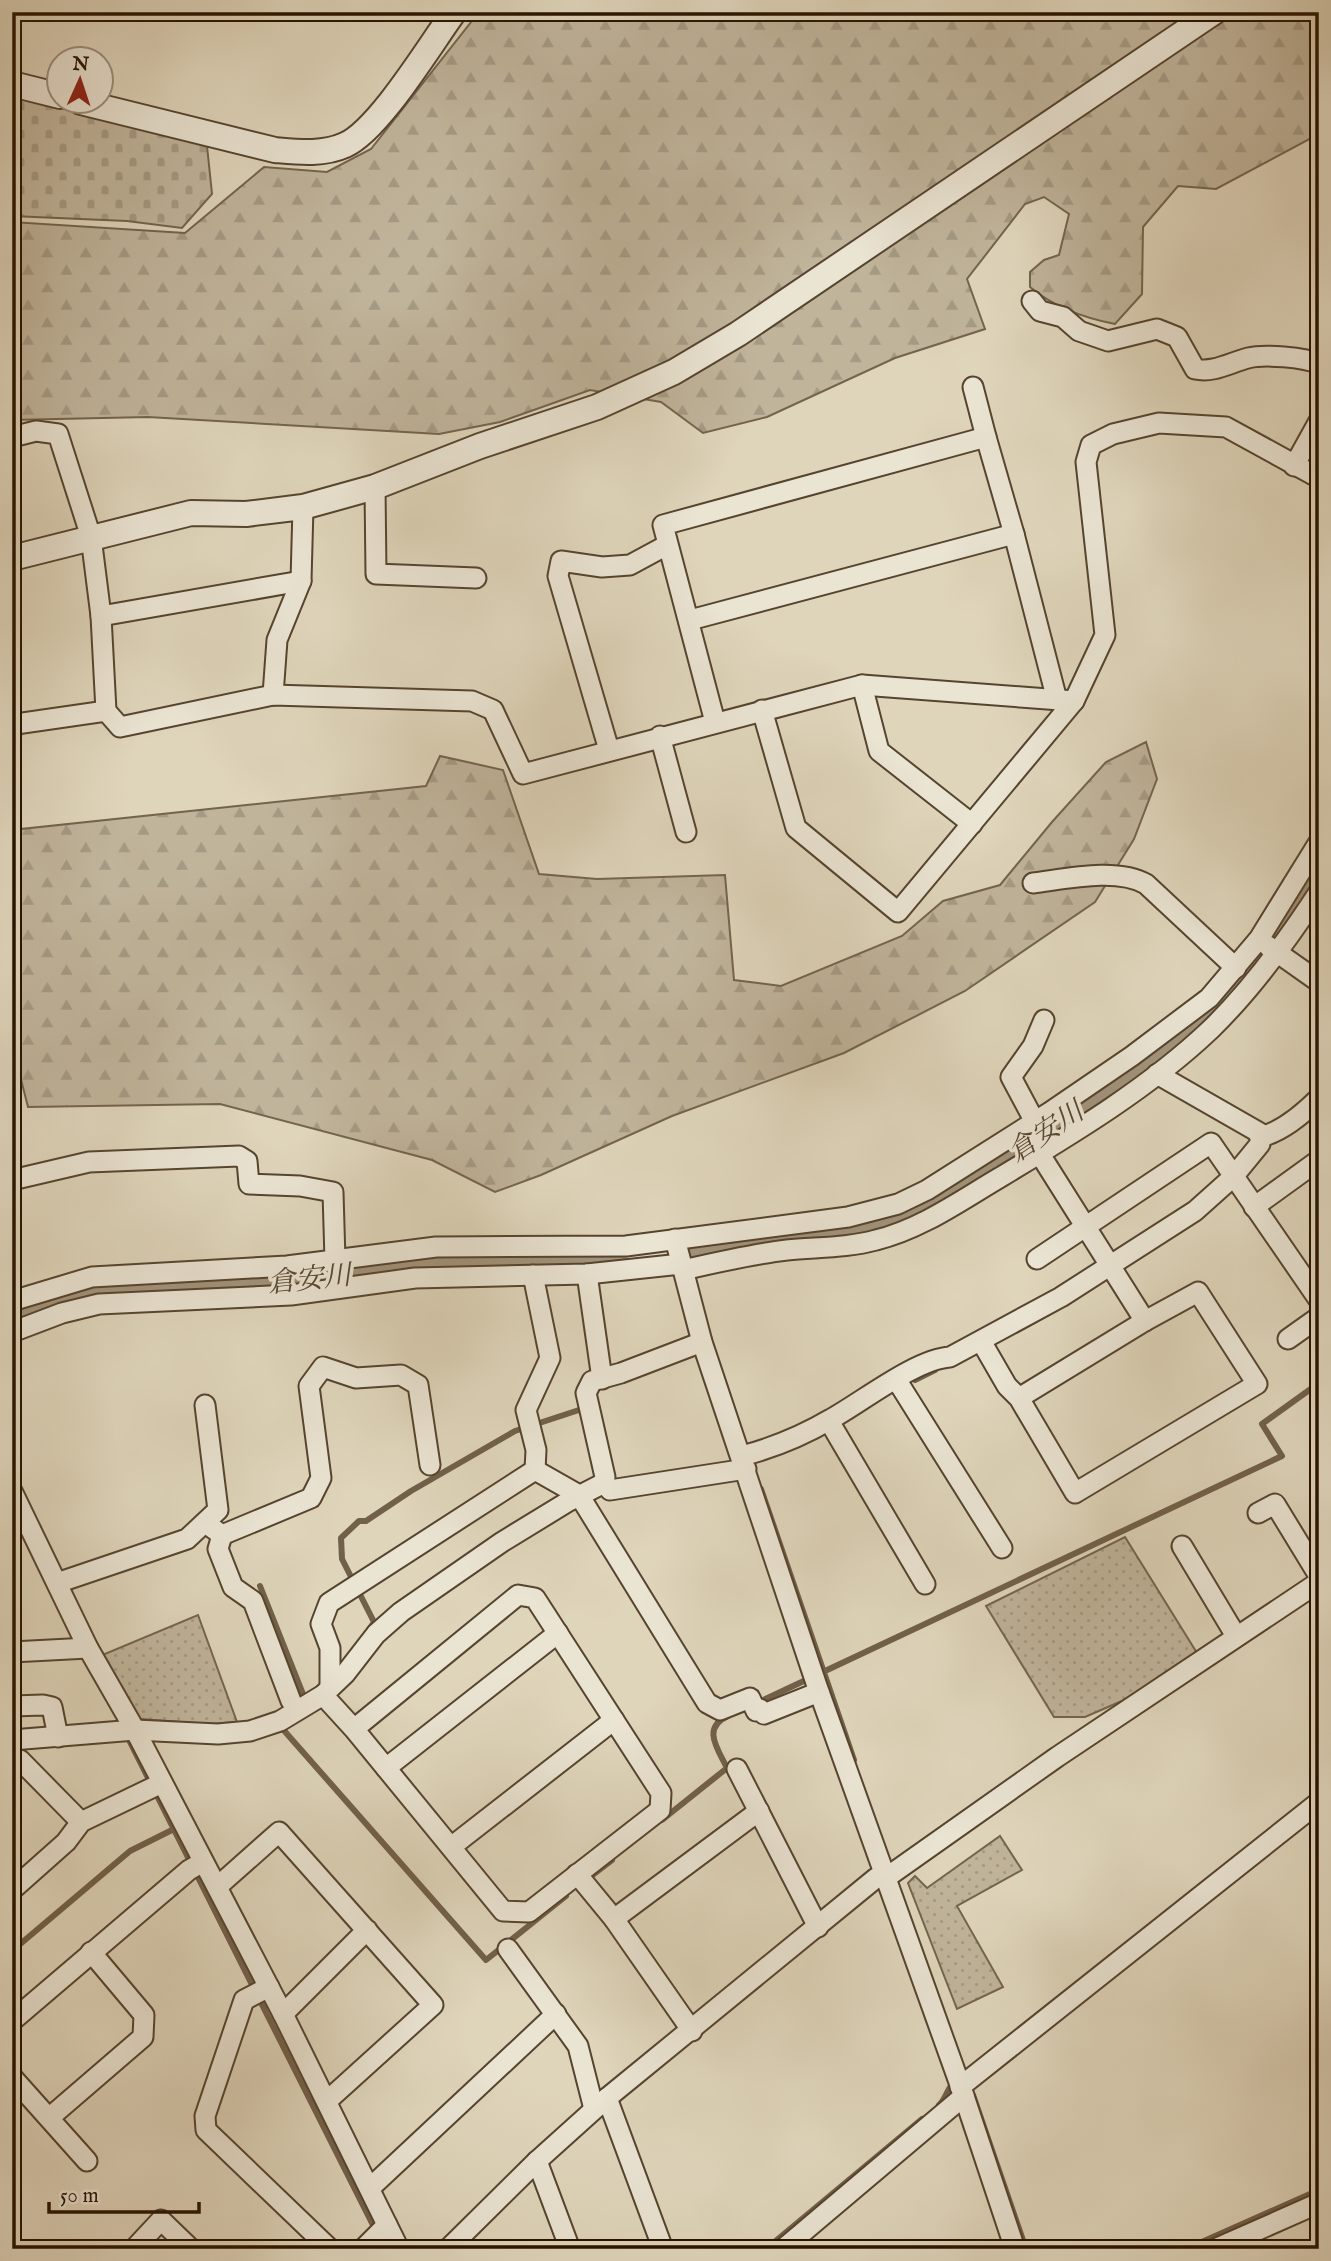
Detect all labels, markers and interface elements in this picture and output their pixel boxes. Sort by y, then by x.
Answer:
north arrow [46,46,116,116]
text: N [71,53,90,77]
water label: 倉安川 [1002,1093,1093,1171]
water label: 倉安川 [266,1258,356,1302]
scale bar [49,2170,200,2214]
text: 50 m [60,2183,99,2210]

